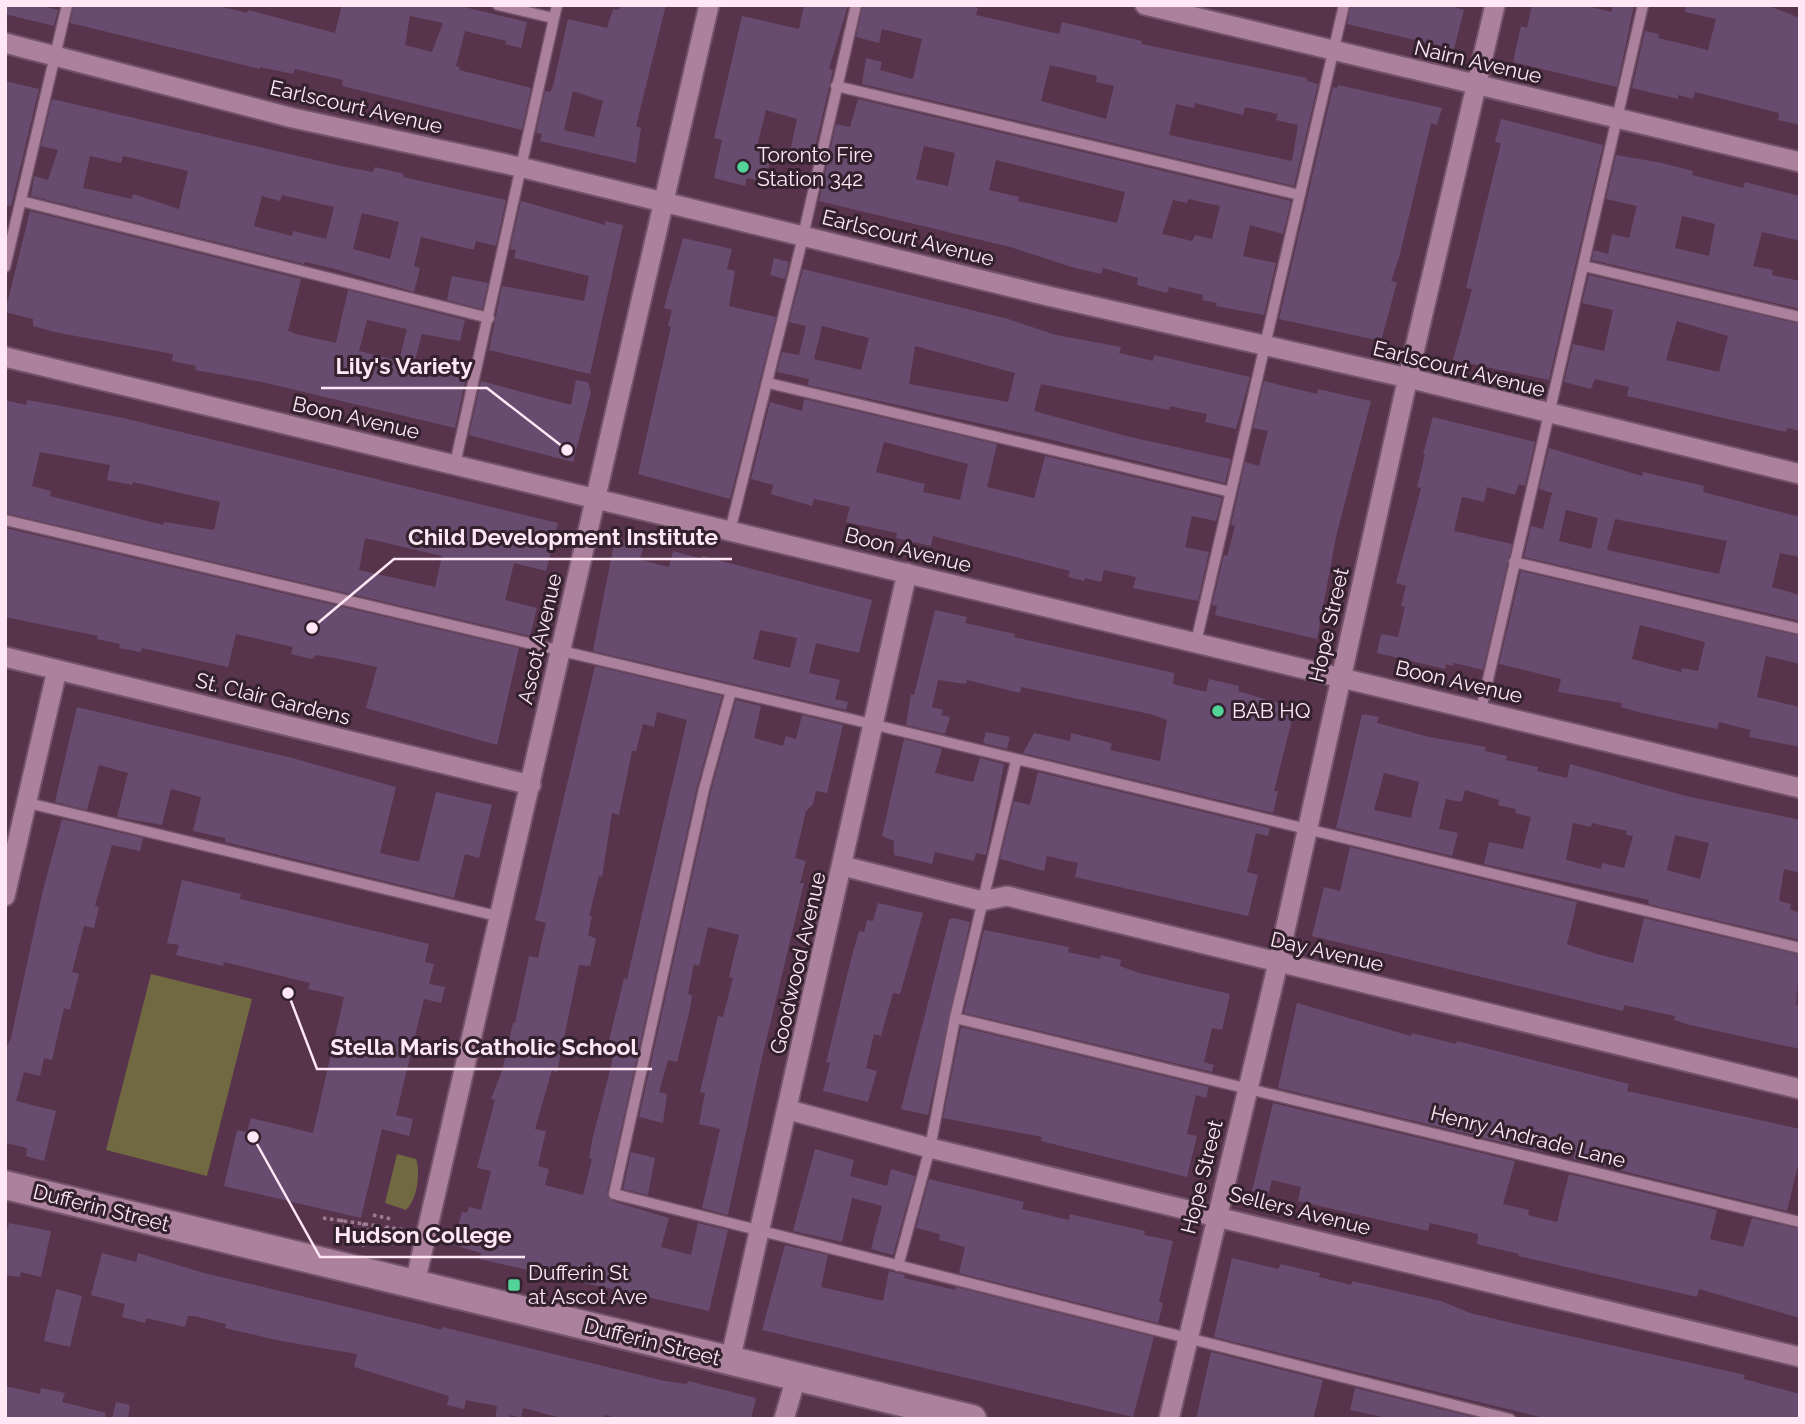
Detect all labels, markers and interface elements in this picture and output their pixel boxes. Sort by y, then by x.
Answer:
street label: Nairn Avenue [1412,35,1544,88]
street label: Earlscourt Avenue [267,74,445,139]
place label: Toronto Fire Station 342 [757,142,873,191]
marker: Toronto Fire Station 342 [735,159,751,175]
street label: Earlscourt Avenue [819,204,997,271]
street label: Earlscourt Avenue [1370,335,1548,402]
callout: Lily's Variety [321,344,487,388]
text: Lily's Variety [335,352,473,379]
street label: Boon Avenue [290,391,422,444]
callout: Child Development Institute [394,515,732,559]
street label: Boon Avenue [842,522,974,577]
text: Child Development Institute [408,523,718,550]
street label: Hope Street [1303,565,1354,685]
street label: Ascot Avenue [512,571,567,707]
street label: Boon Avenue [1393,655,1525,708]
street label: St. Clair Gardens [193,667,353,730]
place label: BAB HQ [1232,698,1310,723]
marker: BAB HQ [1210,703,1226,719]
street label: Goodwood Avenue [764,869,831,1056]
street label: Day Avenue [1268,926,1386,977]
callout: Stella Maris Catholic School [317,1025,652,1069]
text: Stella Maris Catholic School [330,1033,638,1060]
street label: Henry Andrade Lane [1428,1100,1628,1173]
street label: Hope Street [1175,1117,1228,1237]
street label: Dufferin Street [30,1179,172,1237]
street label: Sellers Avenue [1227,1181,1373,1240]
callout: Hudson College [320,1213,525,1257]
text: Hudson College [334,1221,512,1248]
place label: Dufferin St at Ascot Ave [528,1260,647,1309]
marker: Dufferin St at Ascot Ave [506,1277,522,1293]
street label: Dufferin Street [581,1313,723,1371]

